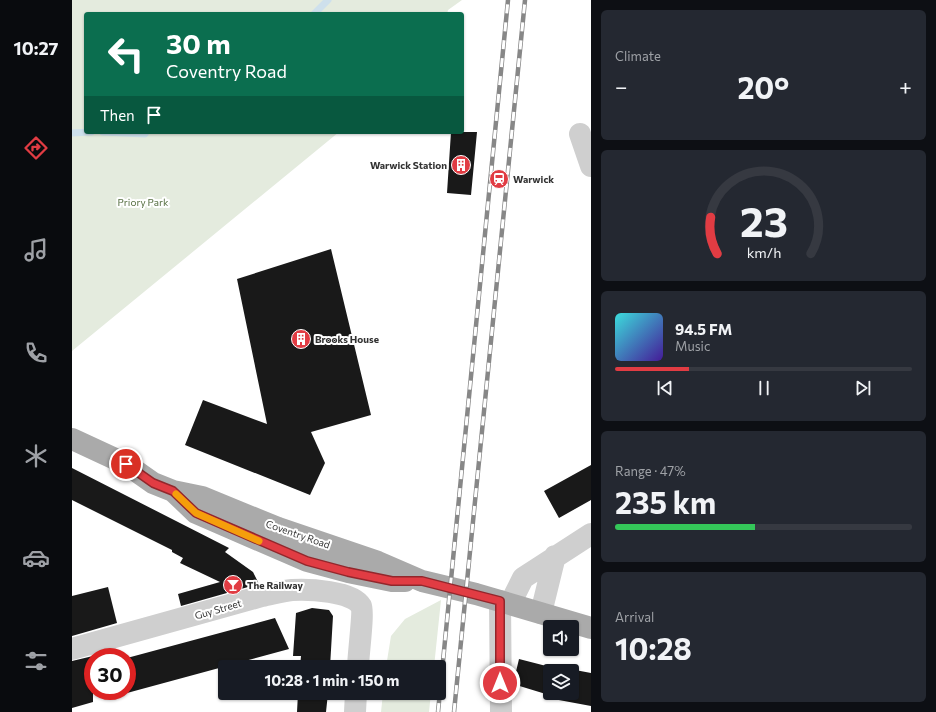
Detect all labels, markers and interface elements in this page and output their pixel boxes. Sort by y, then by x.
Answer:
text: 30 m [166,26,231,60]
icon: left [100,28,152,80]
text: 10:27 [14,37,58,59]
text: Climate [615,48,661,64]
text: Coventry Road [166,60,287,82]
text: 20° [737,68,789,105]
text: − [615,73,628,100]
text: + [899,73,912,100]
icon: arrive [143,104,165,126]
text: Then [100,106,135,124]
icon: directions [22,134,50,162]
building icon: Warwick Station [450,154,472,176]
place label: Warwick Station [370,159,447,171]
station icon: Warwick [488,168,510,190]
place label: Warwick [513,173,554,185]
text: 23 [740,194,787,245]
park label: Priory Park [118,196,169,208]
icon: music [22,236,50,264]
text: km/h [746,242,781,260]
text: 94.5 FM [675,320,732,338]
building icon: Brooks House [290,328,312,350]
place label: Brooks House [315,333,379,345]
text: Music [675,338,710,354]
icon: phone [22,339,50,367]
icon: previous [654,377,676,399]
icon: pause [753,377,775,399]
icon: next [852,377,874,399]
icon: climate [22,442,50,470]
pin [109,447,143,481]
icon: arrive [115,453,137,475]
text: Range · 47% [615,463,686,479]
text: 235 km [615,483,716,520]
street label: Coventry Road [264,517,332,551]
icon: car [22,544,50,572]
bar icon: The Railway [222,574,244,596]
place label: The Railway [247,579,303,591]
street label: Guy Street [193,597,243,621]
text: Arrival [615,609,654,625]
map controls [543,620,579,700]
button: sound [543,620,579,656]
text: 10:28 [615,629,692,666]
icon: filters [22,647,50,675]
speed limit sign: 30 [84,648,136,700]
position arrow [479,662,521,704]
button: layers [543,664,579,700]
text: 10:28 · 1 min · 150 m [265,671,399,689]

